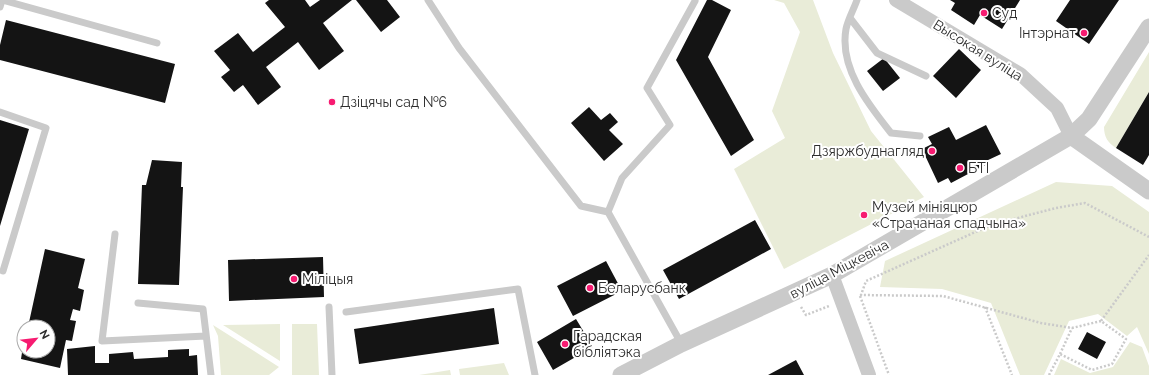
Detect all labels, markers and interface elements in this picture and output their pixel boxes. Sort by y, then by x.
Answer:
place label: Суд [992,5,1017,21]
marker: Суд [979,8,989,18]
street label: Высокая вуліца [930,16,1026,84]
place label: Інтэрнат [1019,25,1076,41]
marker: Інтэрнат [1079,28,1089,38]
place label: Дзіцячы сад №6 [340,94,447,110]
marker: Дзіцячы сад №6 [327,97,337,107]
place label: Дзяржбуднагляд [811,143,924,159]
marker: Дзяржбуднагляд [927,146,937,156]
place label: БТІ [968,160,989,176]
marker: БТІ [955,163,965,173]
place label: Музей мініяцюр «Страчаная спадчына» [872,199,1026,231]
marker: Музей мініяцюр «Страчаная спадчына» [859,210,869,220]
street label: вуліца Міцкевіча [787,236,891,302]
place label: Міліцыя [302,271,353,287]
marker: Міліцыя [289,274,299,284]
place label: Беларусбанк [598,280,686,296]
marker: Беларусбанк [585,283,595,293]
north arrow [16,319,56,359]
text: N [37,328,52,341]
place label: Гарадская бібліятэка [573,328,642,360]
marker: Гарадская бібліятэка [560,339,570,349]

